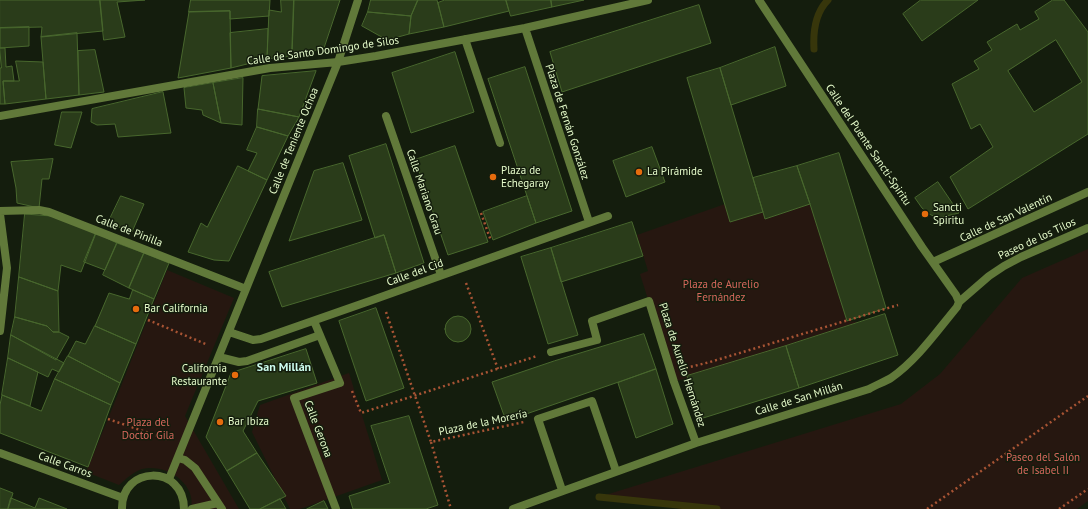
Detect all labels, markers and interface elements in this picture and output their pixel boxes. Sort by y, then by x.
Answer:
street label: Calle de Santo Domingo de Silos [246,34,400,68]
street label: Plaza de Fernán González [542,63,592,181]
street label: Calle del Puente Sancti-Spiritu [822,82,914,208]
street label: Calle de Teniente Ochoa [267,86,321,196]
street label: Calle Mariano Grau [403,148,445,236]
place label: Plaza de Echegaray [501,164,549,190]
place label: La Pirámide [647,165,703,179]
marker: La Pirámide [634,167,644,177]
marker: Plaza de Echegaray [488,172,498,182]
street label: Calle de San Valentín [958,191,1054,245]
place label: Sancti Spiritu [933,201,964,227]
marker: Sancti Spiritu [920,209,930,219]
street label: Calle de Pinilla [94,212,164,250]
street label: Paseo de los Tilos [996,215,1078,263]
street label: Calle del Cid [385,257,445,289]
park label: Plaza de Aurelio Fernández [683,278,759,304]
street label: Plaza de Aurelio Hernández [656,301,708,429]
place label: Bar California [144,302,208,316]
marker: Bar California [131,304,141,314]
district label: San Millán [257,361,311,375]
place label: California Restaurante [171,362,227,388]
marker: California Restaurante [230,370,240,380]
street label: Calle de San Millán [754,379,844,419]
street label: Calle Gerona [301,399,335,459]
street label: Plaza de la Morería [437,407,529,439]
place label: Bar Ibiza [228,415,269,429]
park label: Plaza del Doctor Gila [122,416,174,442]
marker: Bar Ibiza [215,417,225,427]
street label: Calle Carros [36,449,94,481]
park label: Paseo del Salón de Isabel II [1006,451,1080,477]

